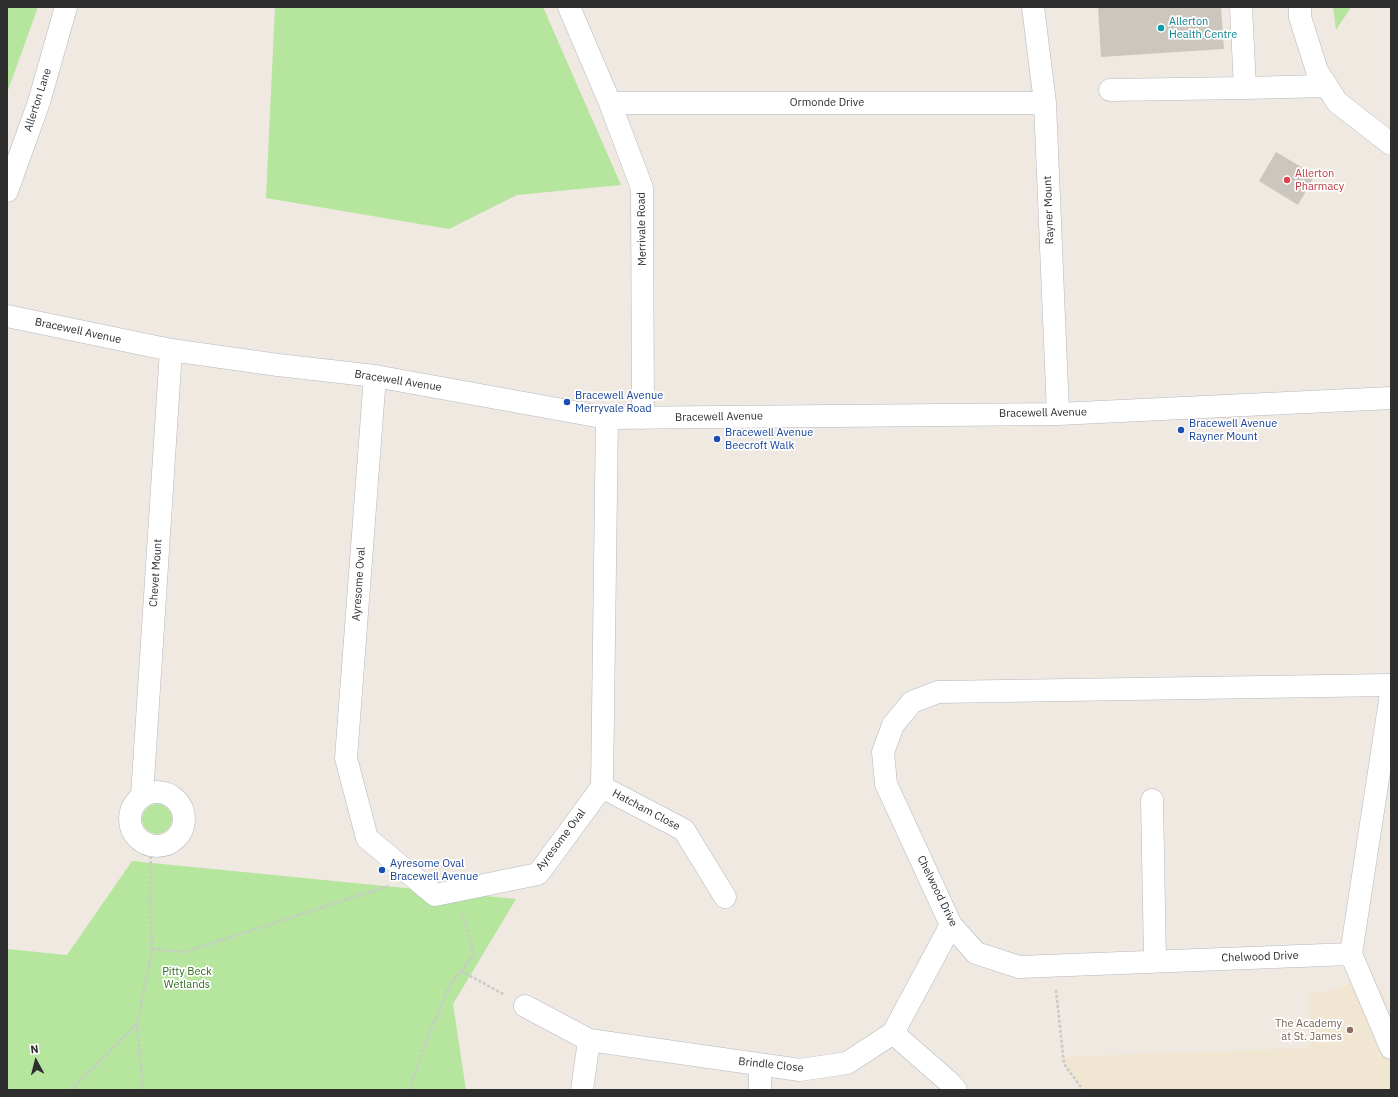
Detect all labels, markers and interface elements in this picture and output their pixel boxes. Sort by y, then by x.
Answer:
place label: Allerton Health Centre [1169,15,1237,41]
marker: Allerton Health Centre [1156,23,1166,33]
street label: Allerton Lane [22,67,54,133]
street label: Ormonde Drive [790,96,864,110]
place label: Allerton Pharmacy [1295,167,1344,193]
street label: Rayner Mount [1041,175,1057,245]
marker: Allerton Pharmacy [1282,175,1292,185]
street label: Merrivale Road [635,192,649,266]
street label: Bracewell Avenue [33,315,123,347]
street label: Bracewell Avenue [353,368,443,394]
place label: Bracewell Avenue Merryvale Road [575,389,663,415]
marker: Bracewell Avenue Merryvale Road [562,397,572,407]
street label: Bracewell Avenue [999,406,1087,420]
street label: Bracewell Avenue [675,410,763,424]
place label: Bracewell Avenue Rayner Mount [1189,417,1277,443]
marker: Bracewell Avenue Rayner Mount [1176,425,1186,435]
place label: Bracewell Avenue Beecroft Walk [725,426,813,452]
marker: Bracewell Avenue Beecroft Walk [712,434,722,444]
street label: Chevet Mount [147,538,165,608]
street label: Ayresome Oval [350,547,368,621]
street label: Hatcham Close [610,787,682,833]
street label: Ayresome Oval [533,806,589,874]
street label: Chelwood Drive [914,853,960,929]
place label: Ayresome Oval Bracewell Avenue [390,857,478,883]
marker: Ayresome Oval Bracewell Avenue [377,865,387,875]
street label: Chelwood Drive [1221,949,1299,965]
park label: Pitty Beck Wetlands [162,965,212,991]
place label: The Academy at St. James [1275,1017,1342,1043]
marker: The Academy at St. James [1345,1025,1355,1035]
north arrow [16,1041,56,1081]
text: N [30,1042,39,1057]
street label: Brindle Close [738,1055,804,1075]

